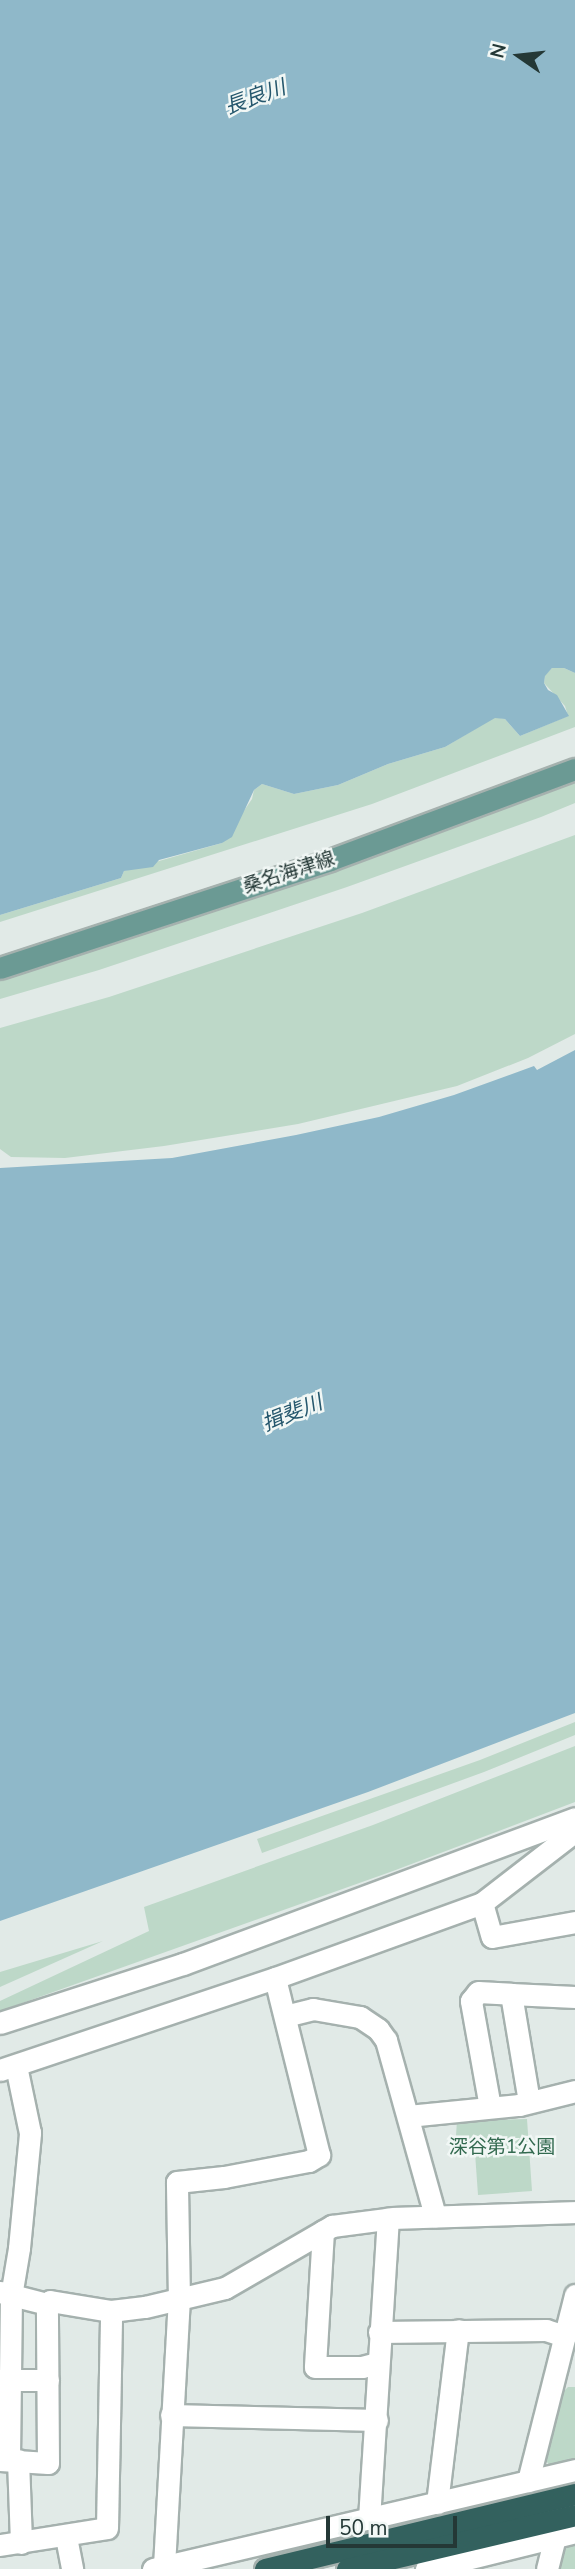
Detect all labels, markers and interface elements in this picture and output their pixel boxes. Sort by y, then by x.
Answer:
north arrow [484,21,554,91]
text: N [484,41,513,61]
water label: 長良川 [221,74,289,120]
street label: 桑名海津線 [240,847,338,899]
water label: 揖斐川 [258,1390,326,1436]
park label: 深谷第1公園 [449,2137,555,2159]
scale bar [330,2502,461,2546]
text: 50 m [339,2514,388,2542]

